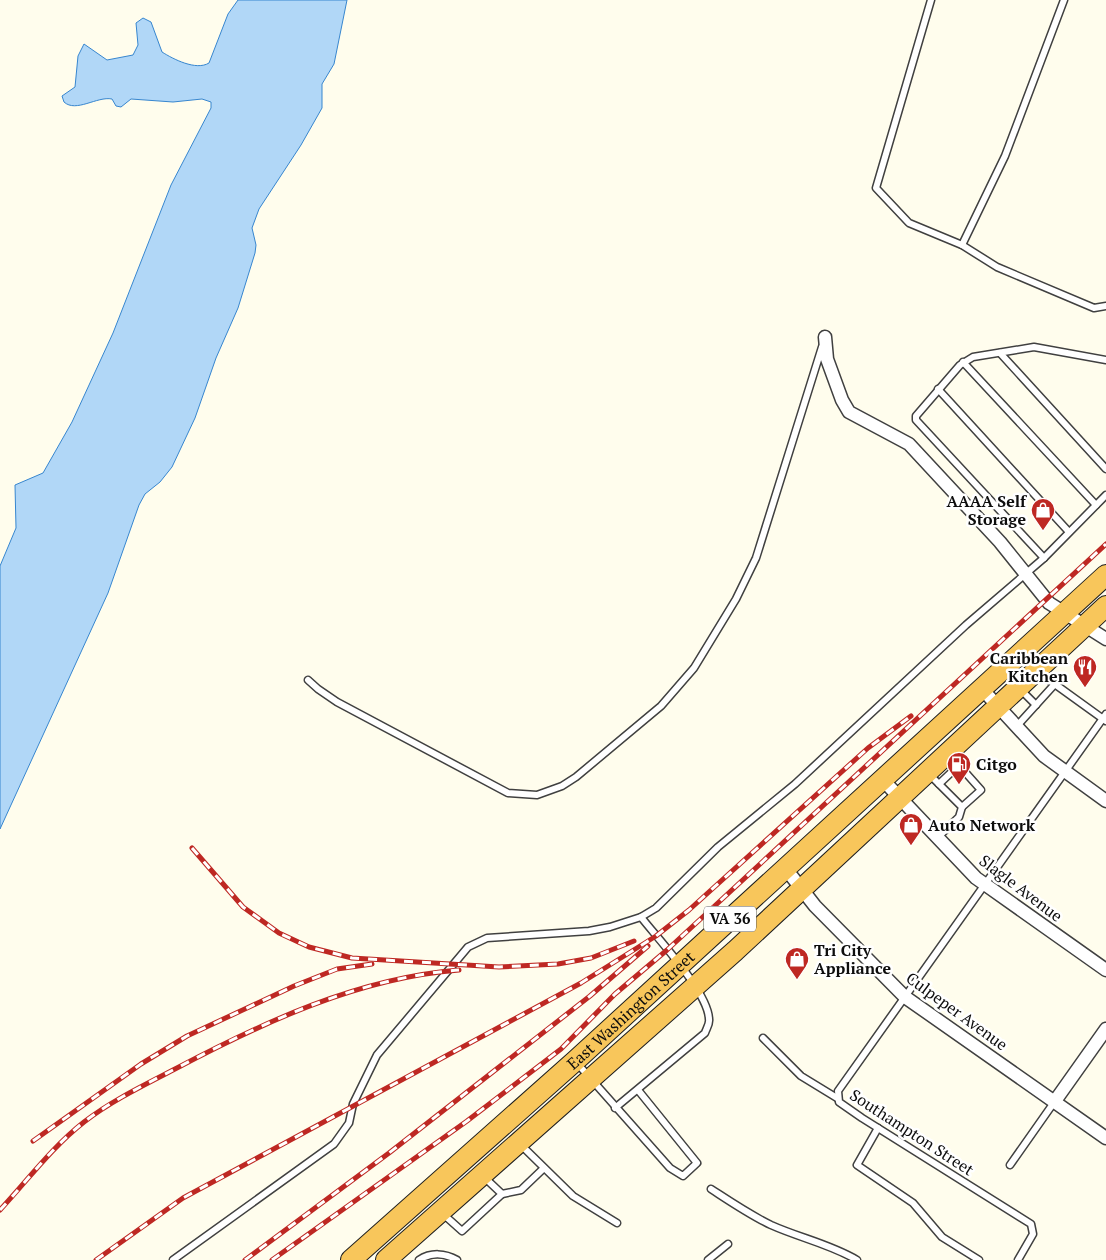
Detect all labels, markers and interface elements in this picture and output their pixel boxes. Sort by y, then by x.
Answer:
place label: AAAA Self Storage [946,490,1028,530]
shop icon: AAAA Self Storage [1030,497,1056,531]
place label: Caribbean Kitchen [990,647,1069,687]
restaurant icon: Caribbean Kitchen [1072,654,1098,688]
fuel station icon: Citgo [946,751,972,785]
place label: Citgo [976,753,1017,775]
shop icon: Auto Network [898,812,924,846]
place label: Auto Network [928,814,1036,836]
street label: Slagle Avenue [975,850,1067,926]
road number: VA 36 [704,906,756,932]
place label: Tri City Appliance [814,939,891,979]
street label: East Washington Street [562,946,699,1074]
shop icon: Tri City Appliance [784,946,810,980]
street label: Culpeper Avenue [902,967,1012,1055]
street label: Southampton Street [846,1084,978,1180]

